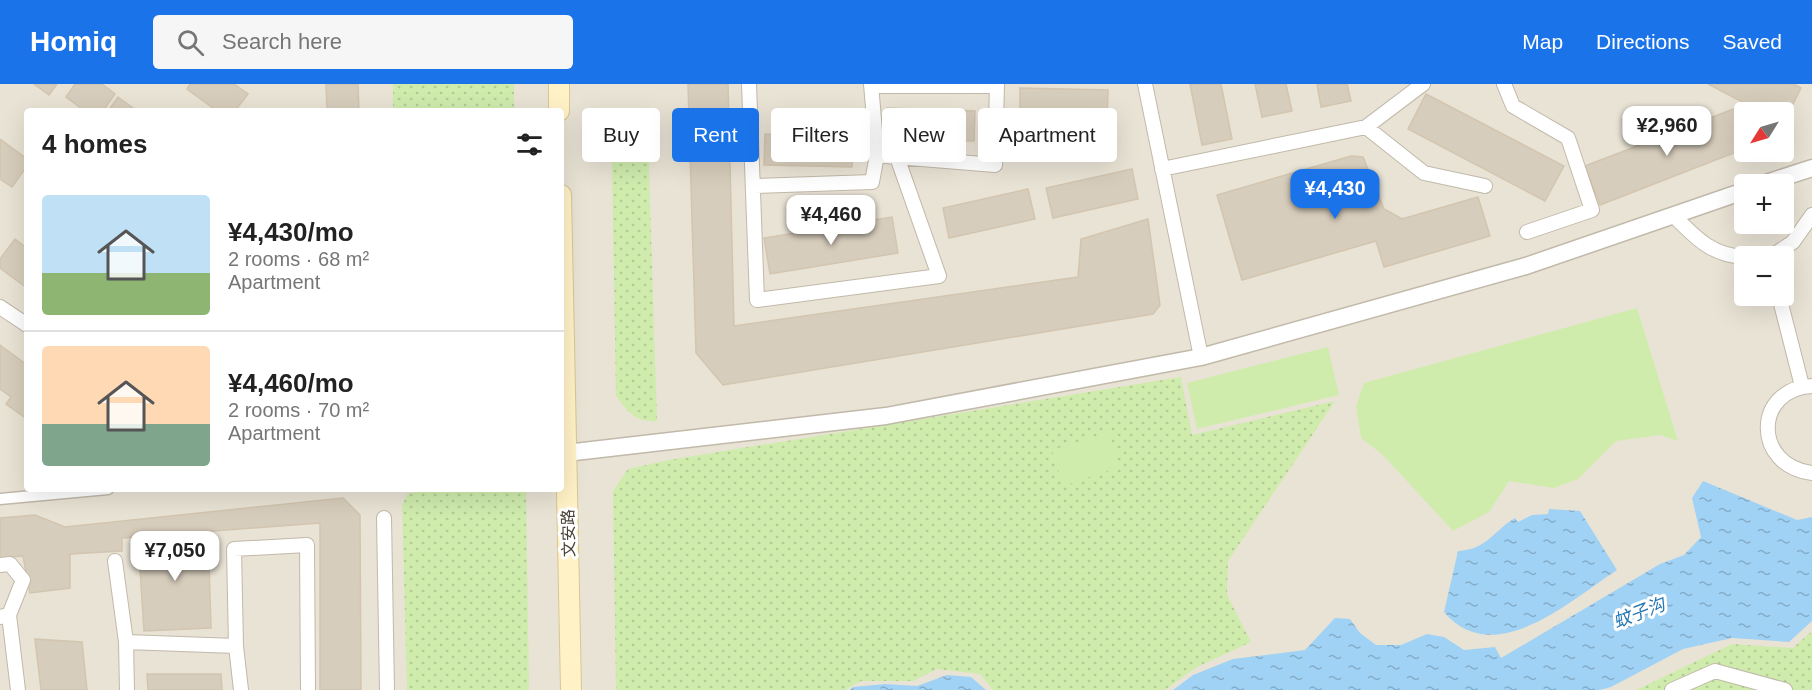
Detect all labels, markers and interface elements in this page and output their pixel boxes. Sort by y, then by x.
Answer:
search box [153,15,573,69]
text: Homiq [30,26,117,57]
icon: search [174,26,207,59]
text: Search here [222,29,342,54]
text: Map [1522,30,1563,53]
text: Directions [1596,30,1689,53]
text: Saved [1722,30,1782,53]
north arrow [1734,102,1794,162]
map controls [1734,102,1794,306]
pin: ¥2,960 [1618,106,1716,157]
chip: Buy [582,108,660,162]
chip: Rent [672,108,759,162]
chip: Filters [771,108,870,162]
chip: New [882,108,966,162]
chip: Apartment [978,108,1117,162]
text: ¥2,960 [1636,114,1698,136]
icon: filters [513,128,546,161]
text: 4 homes [42,129,148,159]
pin: ¥4,430 [1286,169,1384,220]
button: + [1734,174,1794,234]
text: ¥4,430 [1304,177,1366,199]
pin: ¥4,460 [782,195,880,246]
text: ¥4,460 [800,203,862,225]
text: ¥4,430/mo [228,217,354,247]
icon: home [90,219,162,291]
button: − [1734,246,1794,306]
text: 2 rooms · 68 m² [228,248,369,270]
text: Apartment [228,271,320,293]
text: ¥4,460/mo [228,368,354,398]
icon: home [90,370,162,442]
text: 2 rooms · 70 m² [228,399,369,421]
text: Apartment [228,422,320,444]
street label: 文安路 [560,509,577,557]
pin: ¥7,050 [126,531,224,582]
text: ¥7,050 [144,539,206,561]
water label: 蚊子沟 [1610,593,1670,632]

